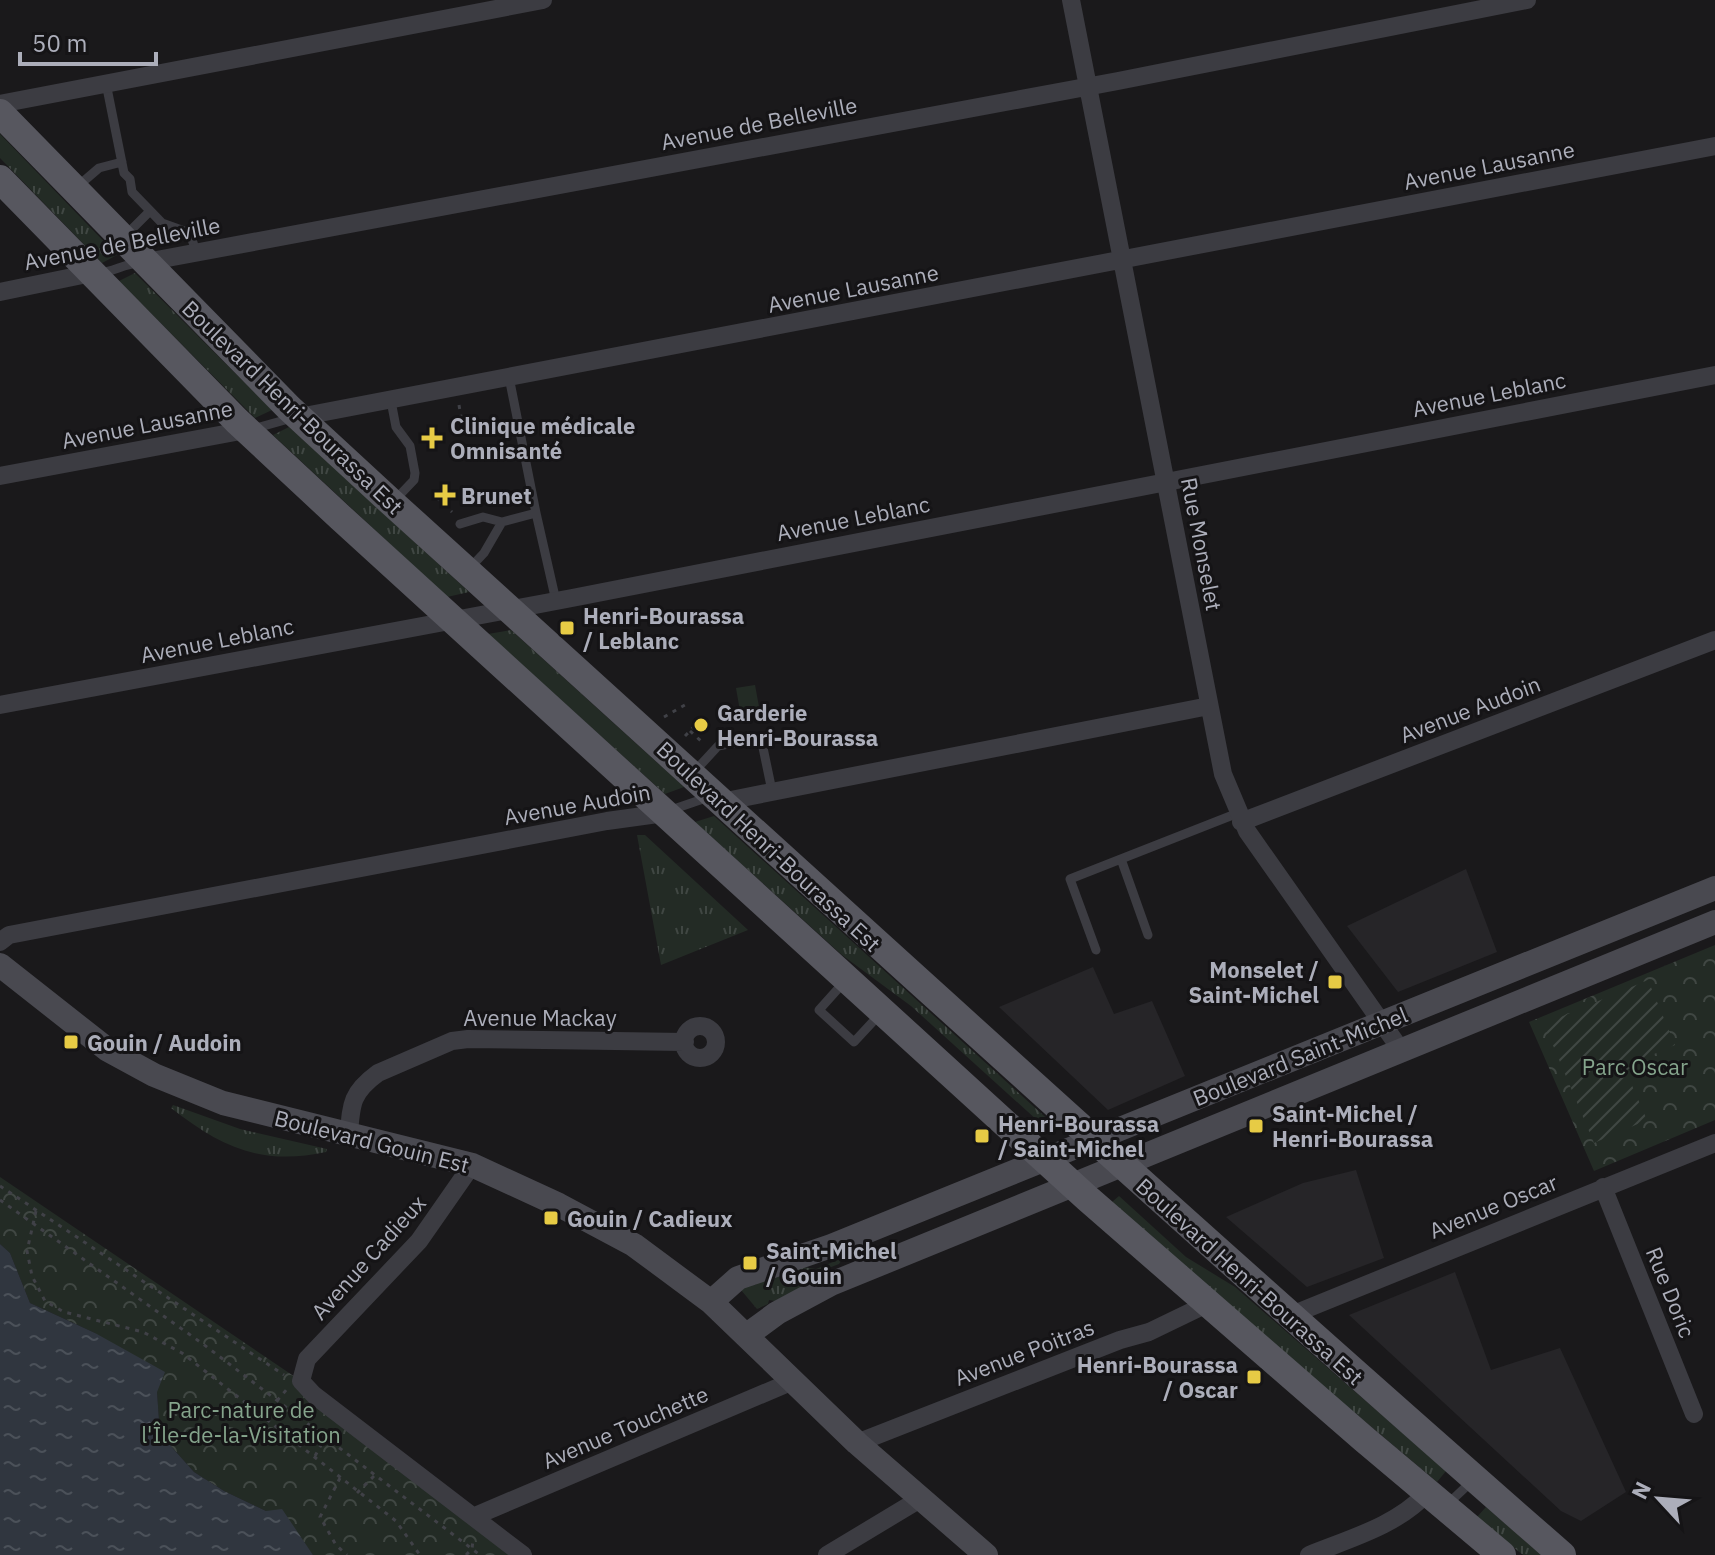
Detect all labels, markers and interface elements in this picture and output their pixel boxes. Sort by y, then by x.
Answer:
scale bar [20,16,156,66]
text: 50 m [32,27,87,59]
street label: Avenue de Belleville [658,90,860,156]
street label: Avenue Lausanne [1401,134,1577,196]
street label: Avenue de Belleville [21,210,223,276]
street label: Avenue Lausanne [765,257,941,319]
street label: Boulevard Henri-Bourassa Est [176,294,410,520]
street label: Avenue Leblanc [1410,365,1568,423]
street label: Avenue Lausanne [59,393,235,455]
place label: Clinique médicale Omnisanté [450,411,635,465]
marker: Clinique médicale Omnisanté [421,427,443,449]
street label: Rue Monselet [1175,475,1229,613]
place label: Brunet [461,481,532,510]
marker: Brunet [436,486,454,504]
street label: Avenue Leblanc [774,489,932,547]
place label: Henri-Bourassa / Leblanc [583,601,744,655]
street label: Avenue Leblanc [138,611,296,669]
marker: Henri-Bourassa / Leblanc [558,619,576,637]
street label: Avenue Audoin [1396,669,1544,749]
place label: Garderie Henri-Bourassa [717,698,878,752]
marker: Garderie Henri-Bourassa [692,716,710,734]
street label: Boulevard Henri-Bourassa Est [651,734,887,958]
street label: Avenue Audoin [501,777,653,831]
place label: Monselet / Saint-Michel [1188,955,1319,1009]
marker: Monselet / Saint-Michel [1326,973,1344,991]
street label: Boulevard Saint-Michel [1188,1000,1412,1112]
street label: Avenue Mackay [463,1003,617,1032]
place label: Gouin / Audoin [87,1028,242,1057]
marker: Gouin / Audoin [62,1033,80,1051]
park label: Parc Oscar [1582,1052,1688,1081]
place label: Saint-Michel / Henri-Bourassa [1272,1099,1433,1153]
street label: Boulevard Gouin Est [272,1103,472,1179]
place label: Henri-Bourassa / Saint-Michel [998,1109,1159,1163]
marker: Saint-Michel / Henri-Bourassa [1247,1117,1265,1135]
marker: Henri-Bourassa / Saint-Michel [973,1127,991,1145]
street label: Avenue Oscar [1425,1167,1561,1245]
street label: Boulevard Henri-Bourassa Est [1130,1171,1370,1391]
street label: Avenue Cadieux [304,1189,432,1325]
place label: Gouin / Cadieux [567,1204,733,1233]
marker: Gouin / Cadieux [542,1209,560,1227]
place label: Saint-Michel / Gouin [766,1236,897,1290]
street label: Rue Doric [1640,1242,1702,1342]
marker: Saint-Michel / Gouin [741,1254,759,1272]
street label: Avenue Poitras [950,1312,1098,1392]
place label: Henri-Bourassa / Oscar [1077,1350,1238,1404]
marker: Henri-Bourassa / Oscar [1245,1368,1263,1386]
street label: Avenue Touchette [538,1379,712,1475]
park label: Parc-nature de l'Île-de-la-Visitation [141,1395,341,1449]
north arrow [1619,1459,1699,1539]
text: N [1624,1476,1657,1504]

